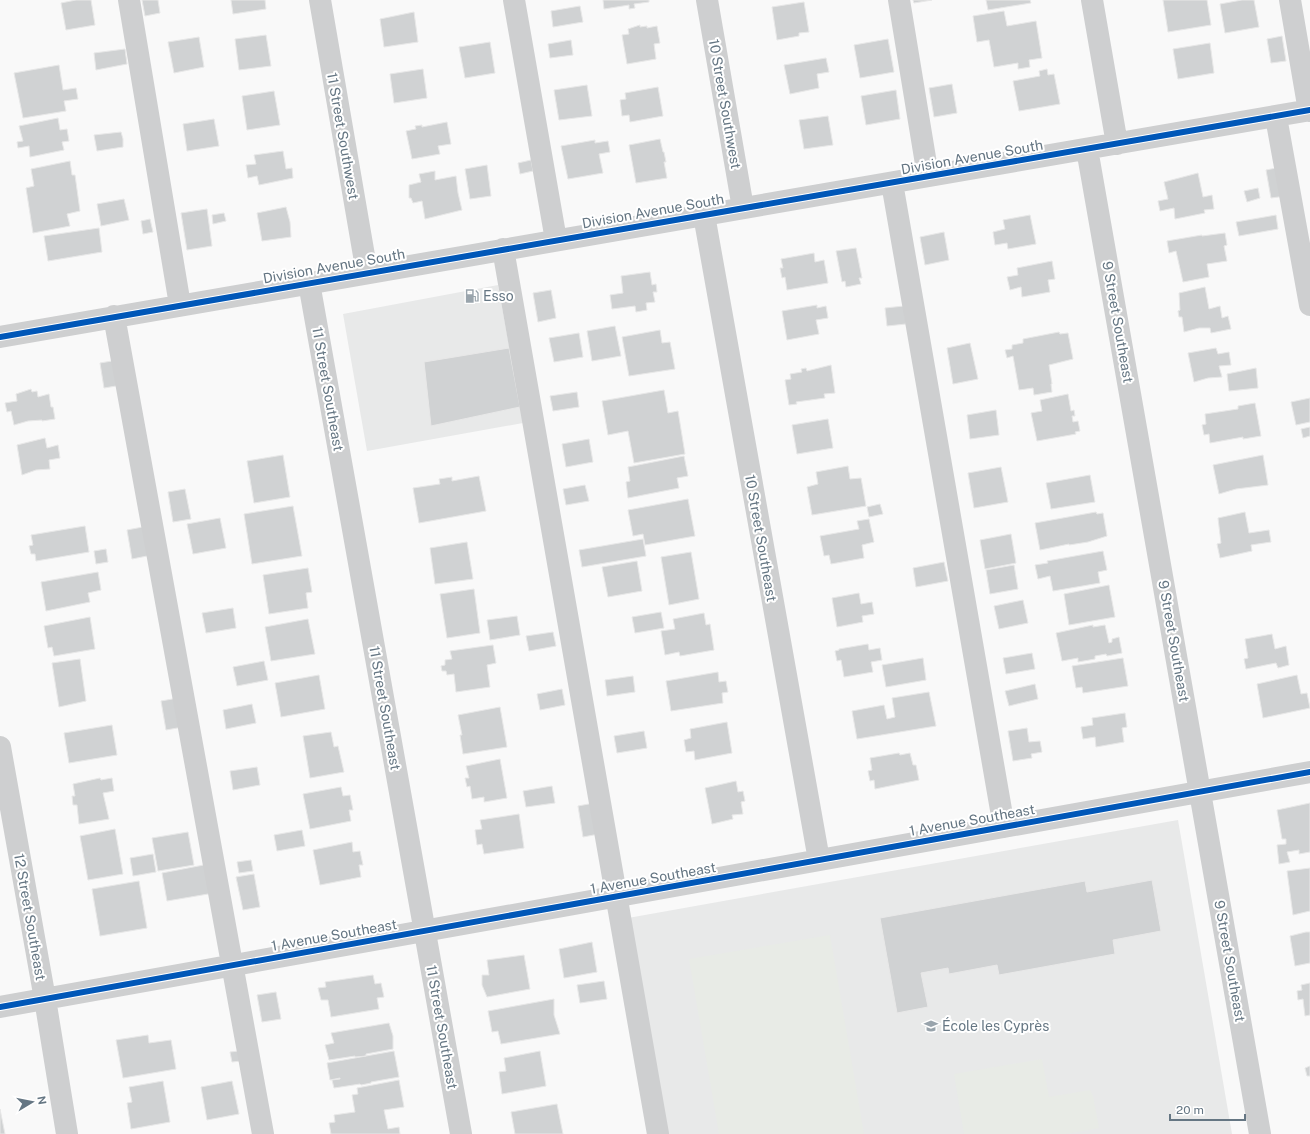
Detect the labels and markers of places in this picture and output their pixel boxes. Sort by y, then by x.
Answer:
fuel station icon: Esso [464,288,480,304]
place label: Esso [483,288,514,304]
place label: École les Cyprès [942,1017,1049,1034]
school or university icon: École les Cyprès [923,1018,939,1034]

